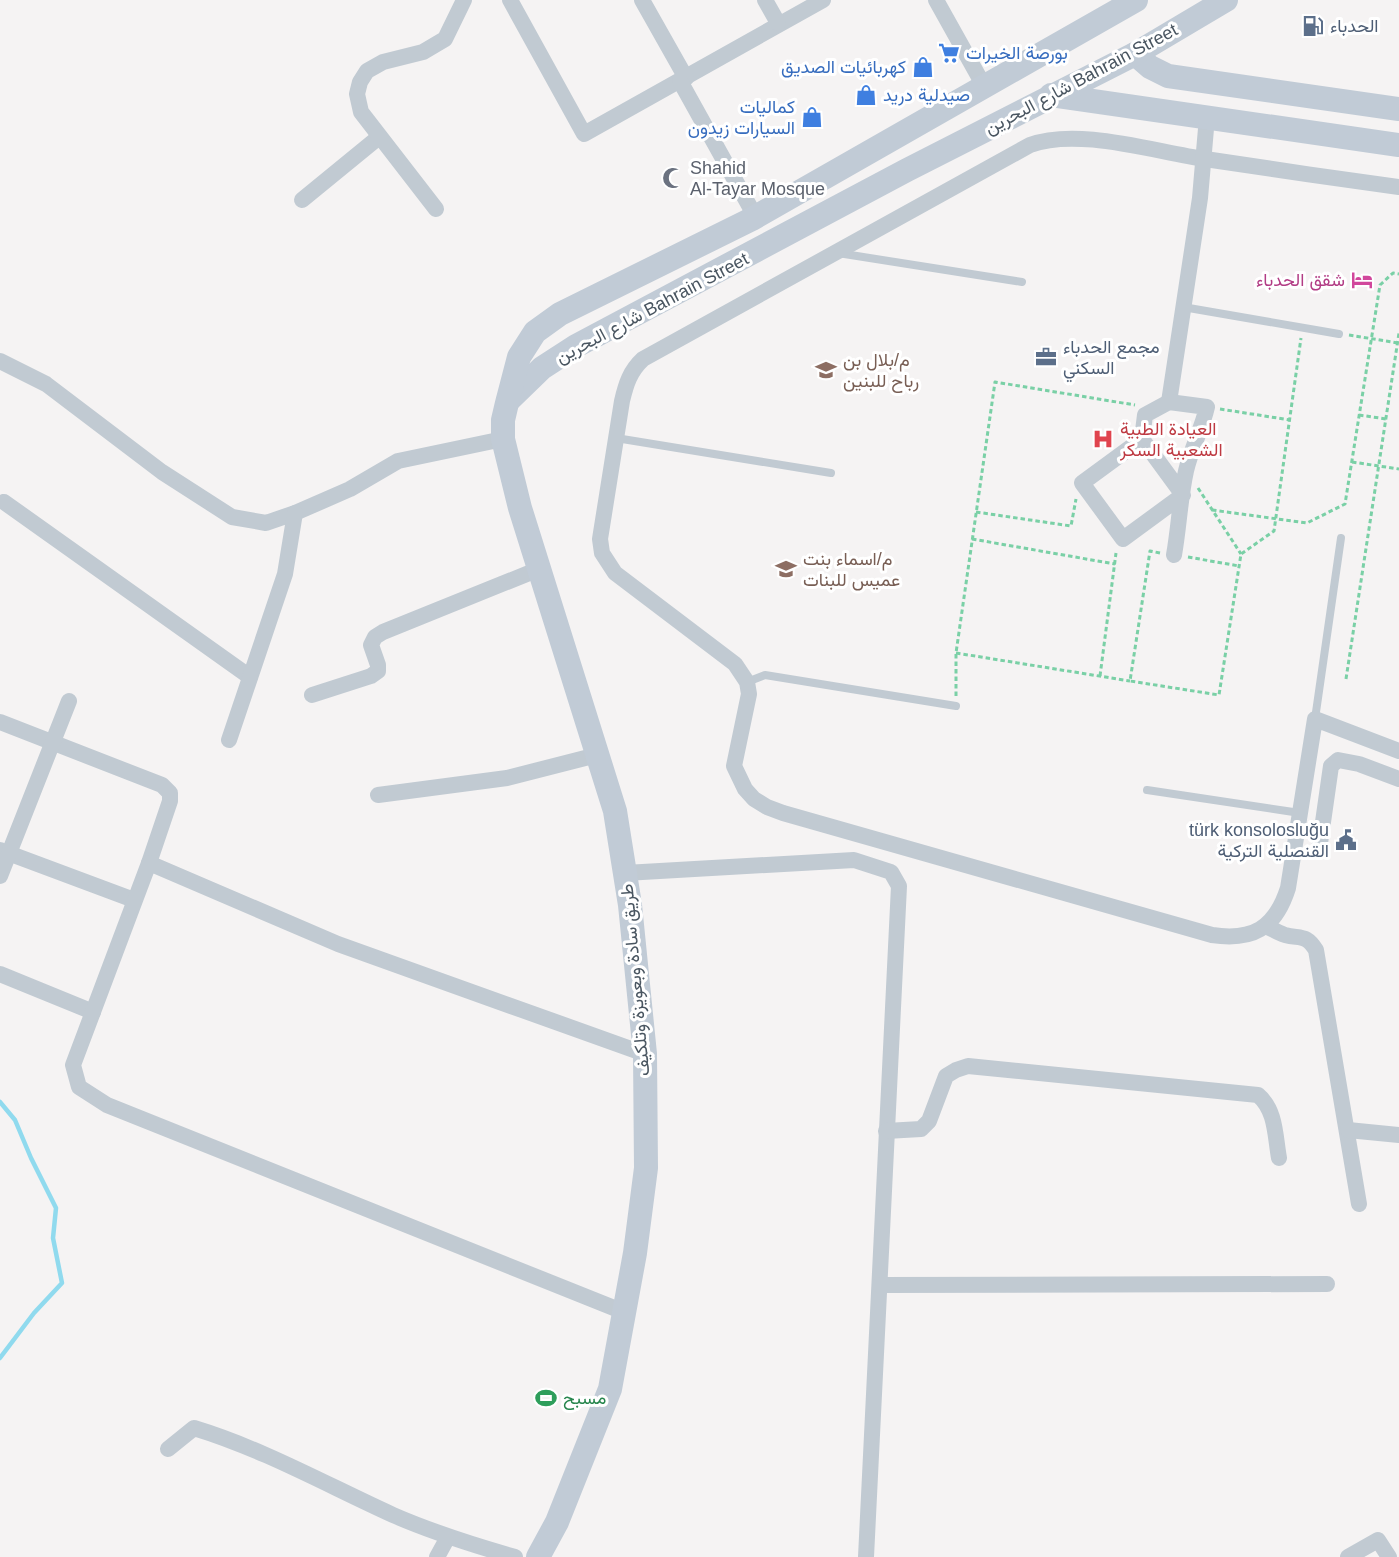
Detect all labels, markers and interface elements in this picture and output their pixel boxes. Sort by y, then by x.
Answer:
fuel station icon: الحدباء [1301,14,1325,38]
place label: الحدباء [1330,16,1379,36]
street label: شارع البحرين Bahrain Street [981,20,1182,140]
supermarket icon: بورصة الخيرات [937,41,961,65]
place label: بورصة الخيرات [966,43,1068,64]
shop icon: كهربائيات الصديق [911,55,935,79]
place label: كهربائيات الصديق [781,57,906,78]
shop icon: صيدلية دريد [854,83,878,107]
place label: صيدلية دريد [883,85,970,106]
place label: كماليات السيارات زيدون [688,97,795,139]
shop icon: كماليات السيارات زيدون [800,105,824,129]
place label: Shahid Al-Tayar Mosque [690,158,825,199]
mosque icon: Shahid Al-Tayar Mosque [661,166,685,190]
street label: شارع البحرين Bahrain Street [552,249,753,369]
hotel icon: شقق الحدباء [1350,268,1374,292]
place label: شقق الحدباء [1256,270,1345,291]
place label: مجمع الحدباء السكني [1063,337,1160,383]
office icon: مجمع الحدباء السكني [1034,345,1058,369]
place label: م/بلال بن رباح للبنين [843,350,919,393]
school or university icon: م/بلال بن رباح للبنين [814,358,838,382]
place label: العيادة الطبية الشعبية السكر [1119,419,1223,461]
hospital icon: العيادة الطبية الشعبية السكر [1091,427,1115,451]
place label: م/اسماء بنت عميس للبنات [803,549,900,591]
school or university icon: م/اسماء بنت عميس للبنات [774,557,798,581]
place label: türk konsolosluğu القنصلية التركية [1189,820,1329,862]
public building icon: türk konsolosluğu القنصلية التركية [1334,828,1358,852]
street label: طريق سادة وبعويزة وتلكيف [617,883,654,1077]
sports icon: مسبح [534,1386,558,1410]
place label: مسبح [563,1388,606,1410]

